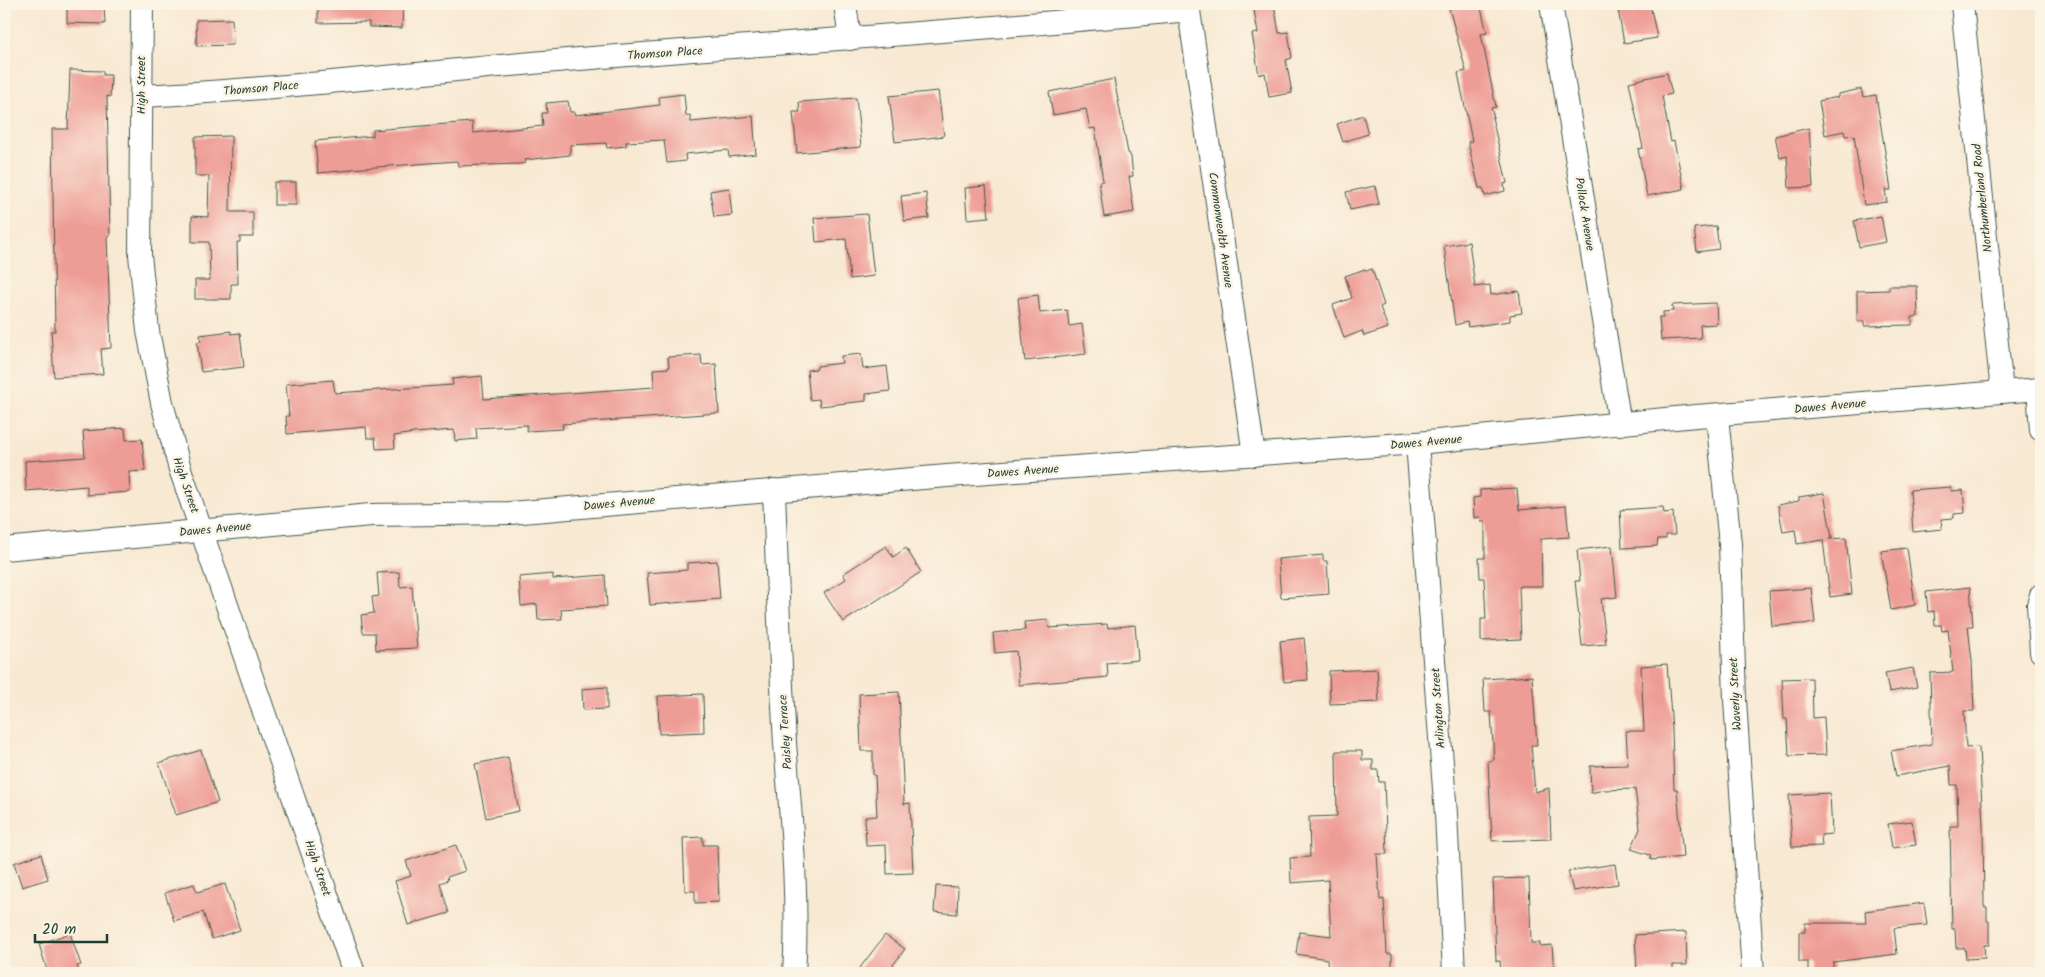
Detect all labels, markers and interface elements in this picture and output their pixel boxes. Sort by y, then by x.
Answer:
street label: Thomson Place [627,41,704,66]
street label: High Street [132,56,151,114]
street label: Thomson Place [223,76,300,101]
street label: Northumberland Road [1967,142,1998,253]
street label: Commonwealth Avenue [1203,171,1238,290]
street label: Pollock Avenue [1569,176,1600,253]
street label: Dawes Avenue [1793,394,1867,419]
street label: Dawes Avenue [1389,430,1463,455]
street label: High Street [167,455,204,516]
street label: Dawes Avenue [986,459,1060,483]
street label: Dawes Avenue [582,491,656,516]
street label: Dawes Avenue [178,517,252,542]
street label: Waverly Street [1724,657,1747,731]
street label: Arlington Street [1426,667,1451,749]
street label: Paisley Terrace [773,693,798,770]
street label: High Street [299,838,336,899]
scale bar [35,912,108,944]
text: 20 m [42,918,76,942]

